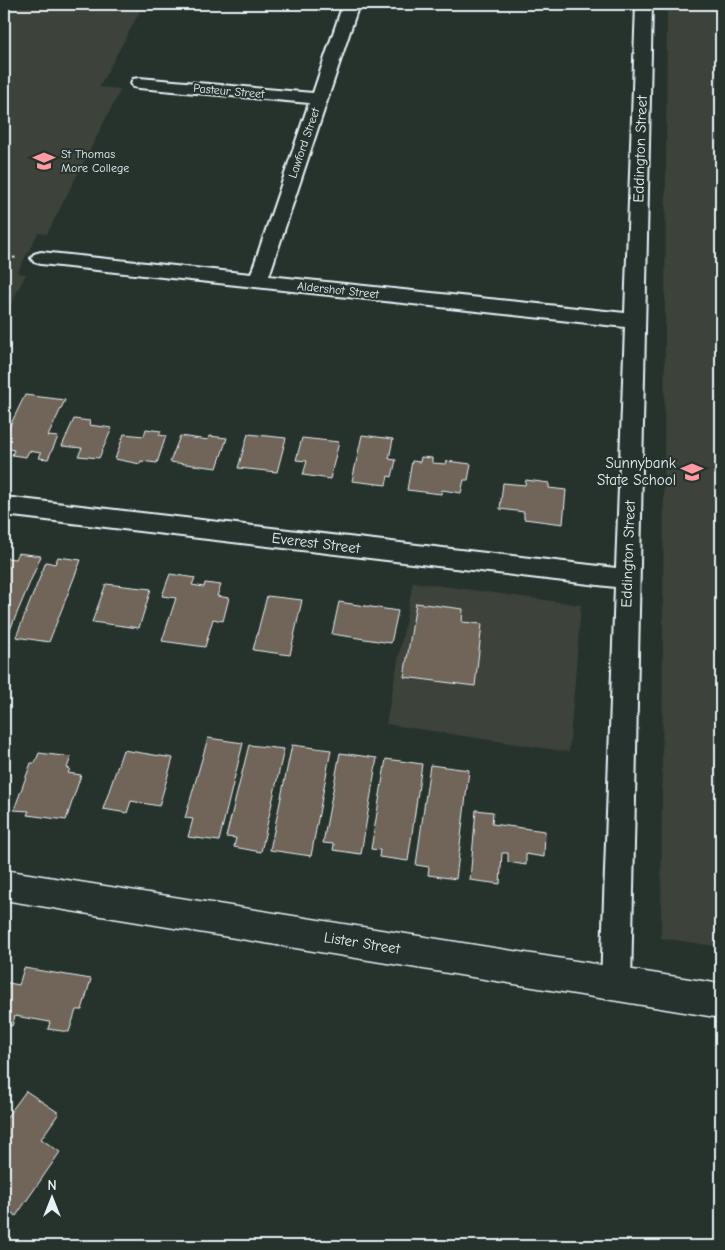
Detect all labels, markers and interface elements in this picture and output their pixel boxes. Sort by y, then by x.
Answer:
street label: Pasteur Street [193,81,266,101]
street label: Eddington Street [629,94,651,203]
street label: Lawford Street [285,105,323,180]
place label: St Thomas More College [61,147,129,175]
school or university icon: St Thomas More College [31,148,57,174]
street label: Aldershot Street [297,279,380,301]
place label: Sunnybank State School [597,454,677,489]
school or university icon: Sunnybank State School [679,459,705,485]
street label: Eddington Street [617,499,639,608]
street label: Everest Street [271,529,362,557]
street label: Lister Street [323,928,402,958]
north arrow [28,1172,78,1222]
text: N [47,1177,57,1194]

